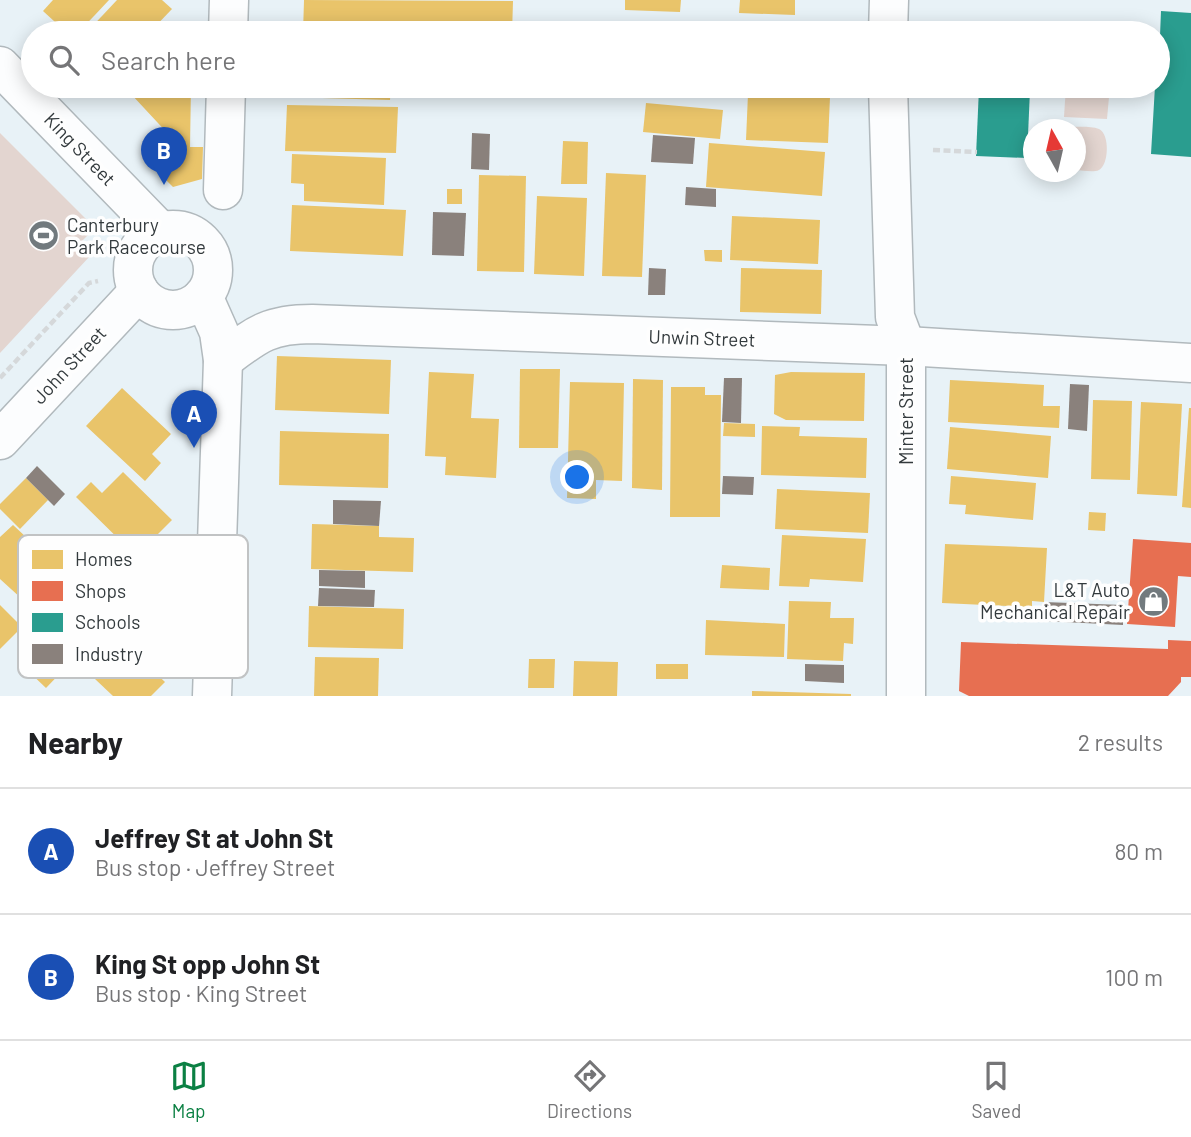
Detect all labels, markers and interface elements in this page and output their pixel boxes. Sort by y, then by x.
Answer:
search box [21,21,1170,98]
icon: search [45,41,83,79]
text: Search here [101,44,236,75]
street label: King Street [40,107,121,190]
north arrow [1023,119,1086,182]
pin: B [141,127,187,185]
place label: Canterbury Park Racecourse [67,213,206,258]
sports icon: Canterbury Park Racecourse [27,219,61,253]
street label: John Street [27,321,110,408]
street label: Unwin Street [648,324,756,351]
street label: Minter Street [894,357,917,465]
pin: A [171,390,217,448]
your location [560,460,594,494]
legend [18,535,248,678]
text: Homes [75,547,132,570]
place label: L&T Auto Mechanical Repair [980,578,1130,623]
text: Shops [75,579,126,602]
shop icon: L&T Auto Mechanical Repair [1136,584,1170,618]
text: Schools [75,610,140,633]
text: Industry [75,642,143,665]
text: Nearby [28,724,123,760]
text: 2 results [1078,728,1163,756]
text: Jeffrey St at John St [95,822,333,853]
text: A [43,837,59,865]
text: 80 m [1114,837,1163,865]
text: Bus stop · Jeffrey Street [95,853,335,881]
text: King St opp John St [95,948,320,979]
text: B [44,963,58,991]
text: 100 m [1105,963,1163,991]
text: Bus stop · King Street [95,979,307,1007]
tab: Map [170,1057,208,1122]
tab: Directions [547,1057,632,1122]
tab: Saved [971,1057,1021,1122]

